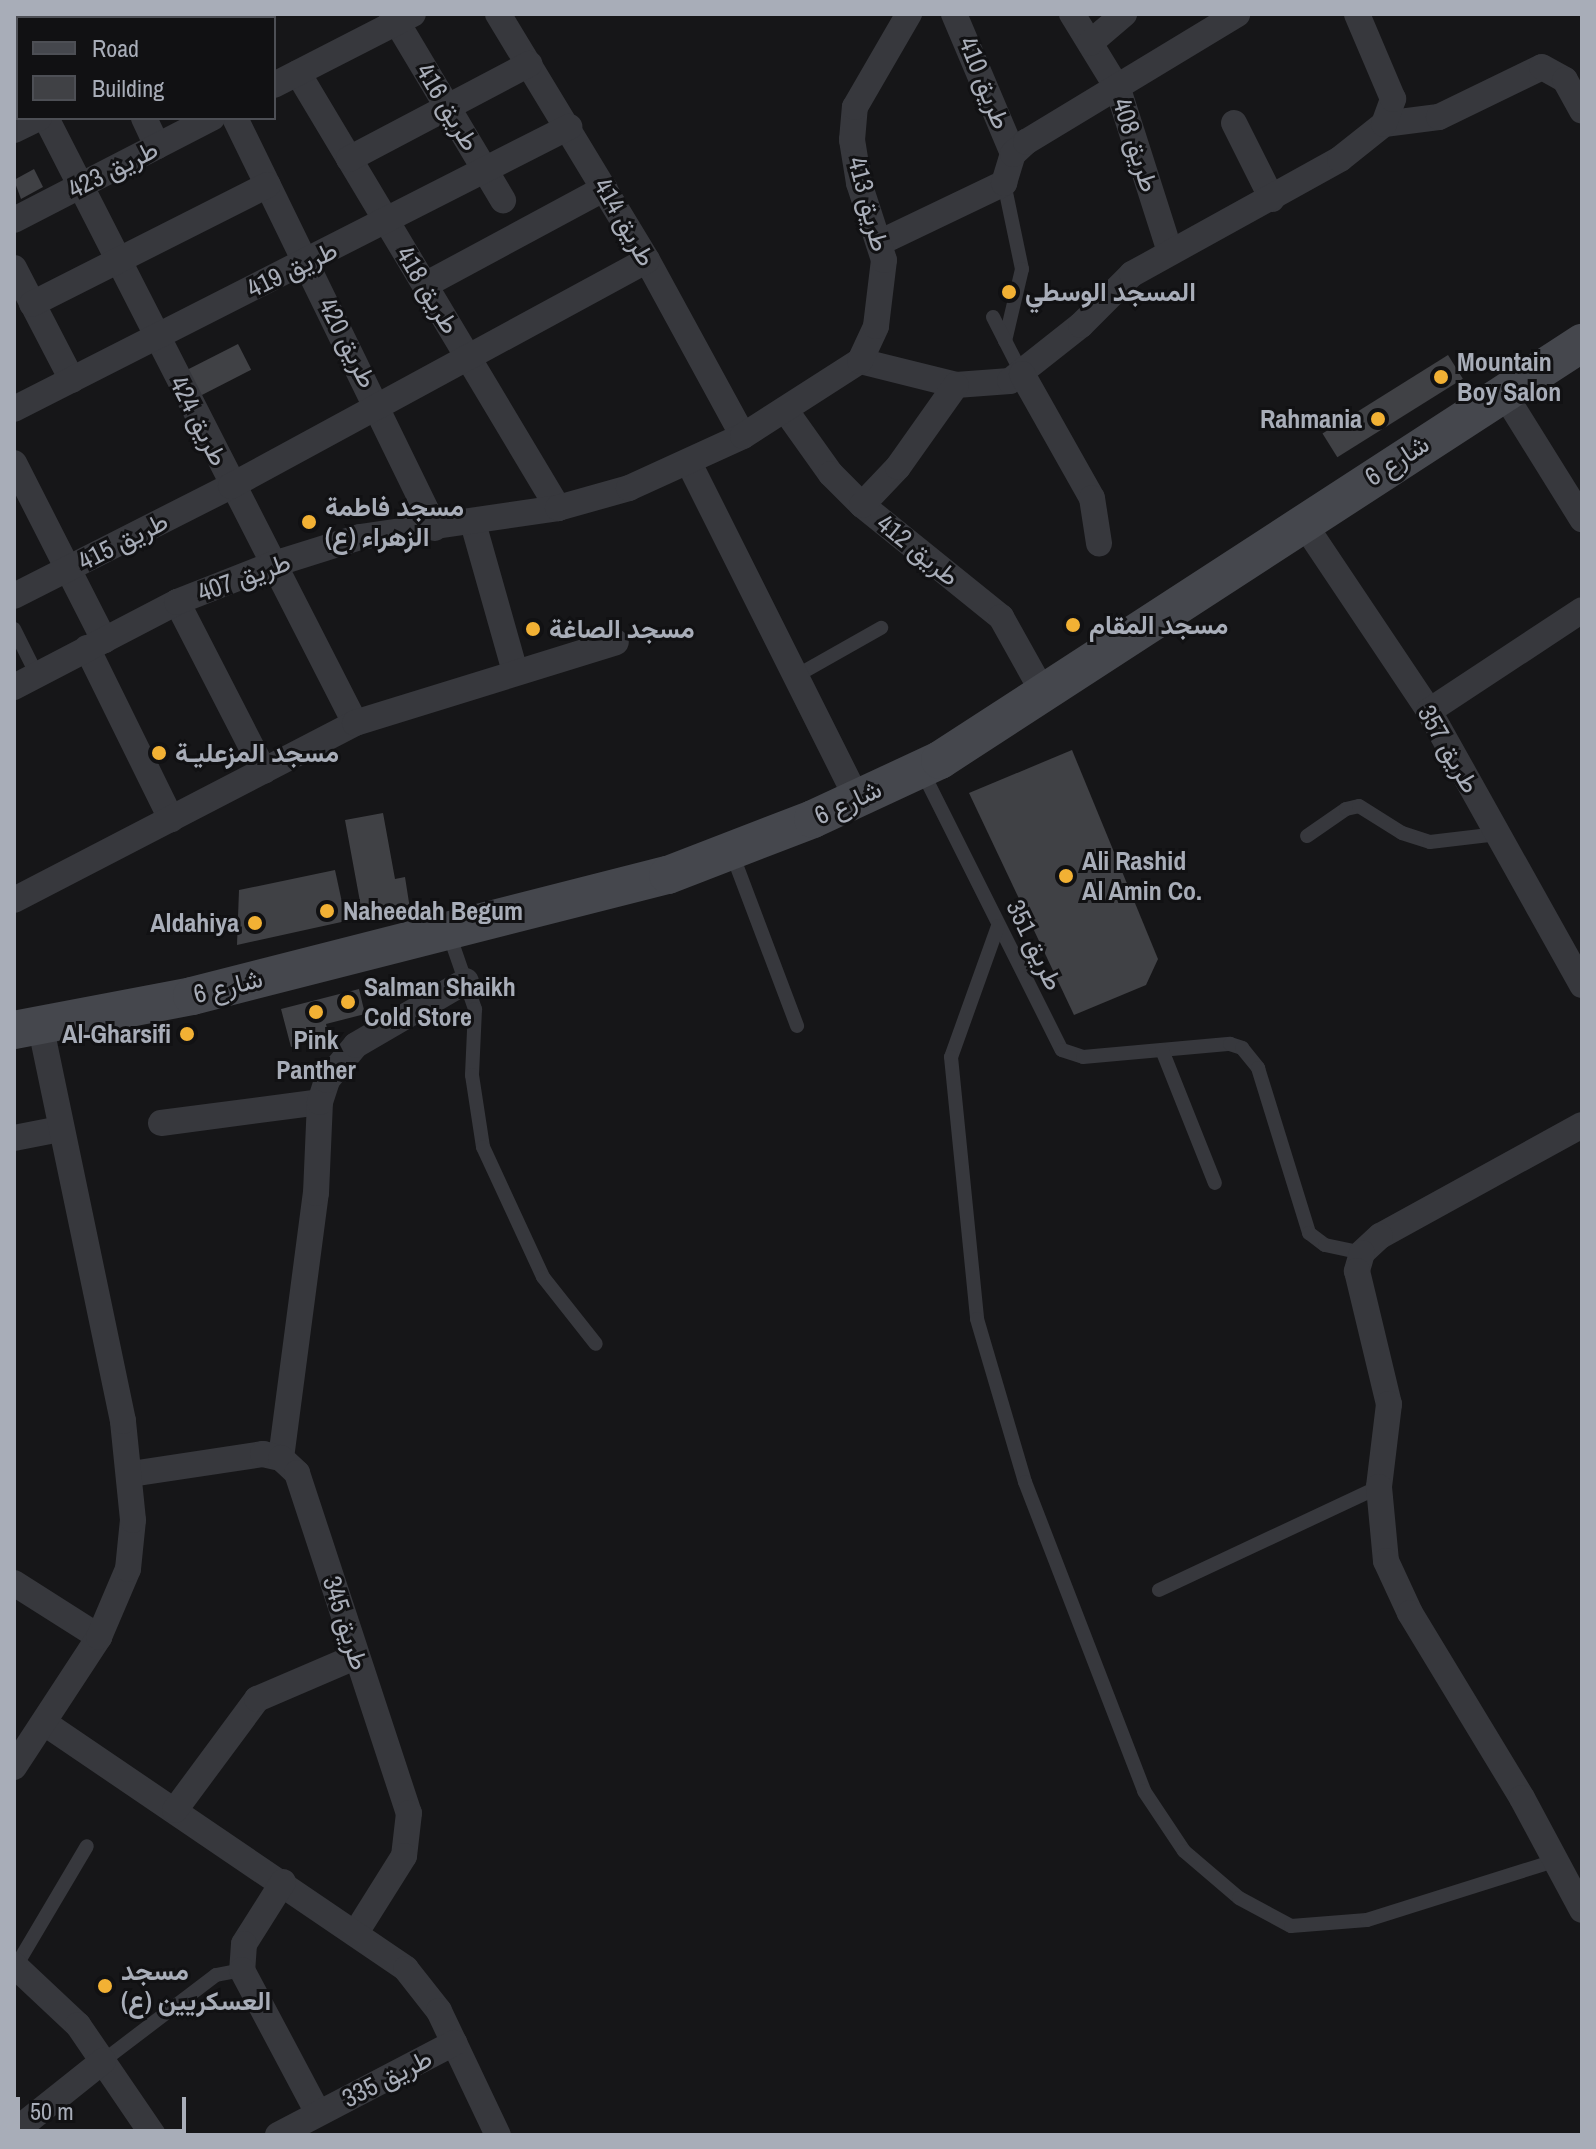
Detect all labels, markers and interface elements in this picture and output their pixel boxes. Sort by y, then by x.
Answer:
legend [16,16,276,120]
text: Road [92,32,139,64]
street label: طريق 410 [952,32,1018,134]
street label: طريق 416 [410,58,486,156]
text: Building [92,72,164,104]
street label: طريق 408 [1106,94,1166,196]
street label: طريق 423 [63,133,163,205]
street label: طريق 413 [841,153,897,255]
street label: طريق 414 [587,172,663,272]
street label: طريق 419 [242,234,342,304]
street label: طريق 418 [390,241,466,339]
place label: المسجد الوسطي [1025,276,1196,308]
marker: المسجد الوسطي [1000,283,1018,301]
street label: طريق 420 [312,293,384,393]
place label: Mountain Boy Salon [1457,346,1561,408]
marker: Mountain Boy Salon [1432,368,1450,386]
street label: طريق 424 [163,371,235,471]
place label: Rahmania [1260,403,1362,435]
marker: Rahmania [1369,410,1387,428]
street label: شارع 6 [1359,428,1435,492]
place label: مسجد فاطمة الزهراء (ع) [325,491,464,552]
street label: طريق 415 [73,505,173,577]
street label: طريق 412 [871,507,965,593]
marker: مسجد فاطمة الزهراء (ع) [300,513,318,531]
street label: طريق 407 [193,546,295,608]
place label: مسجد المقام [1089,609,1228,641]
place label: مسجد الصاغة [549,613,695,645]
marker: مسجد المقام [1064,616,1082,634]
marker: مسجد الصاغة [524,620,542,638]
street label: طريق 357 [1411,699,1487,799]
place label: مسجد المزعليـة [175,737,339,769]
marker: مسجد المزعليـة [150,744,168,762]
street label: شارع 6 [810,773,886,831]
place label: Ali Rashid Al Amin Co. [1082,845,1203,906]
marker: Ali Rashid Al Amin Co. [1057,867,1075,885]
place label: Naheedah Begum [343,895,523,927]
street label: طريق 351 [1000,895,1070,995]
marker: Naheedah Begum [318,902,336,920]
place label: Aldahiya [150,907,239,939]
marker: Aldahiya [246,914,264,932]
street label: شارع 6 [190,962,266,1010]
place label: Salman Shaikh Cold Store [364,971,516,1032]
marker: Salman Shaikh Cold Store [339,993,357,1011]
marker: Pink Panther [307,1003,325,1021]
place label: Al-Gharsifi [62,1018,171,1050]
place label: Pink Panther [276,1024,356,1086]
marker: Al-Gharsifi [178,1025,196,1043]
street label: طريق 345 [316,1572,376,1674]
place label: مسجد العسكريين (ع) [121,1955,271,2016]
marker: مسجد العسكريين (ع) [96,1977,114,1995]
street label: طريق 335 [337,2042,437,2114]
scale bar [20,2081,190,2131]
text: 50 m [30,2095,74,2127]

